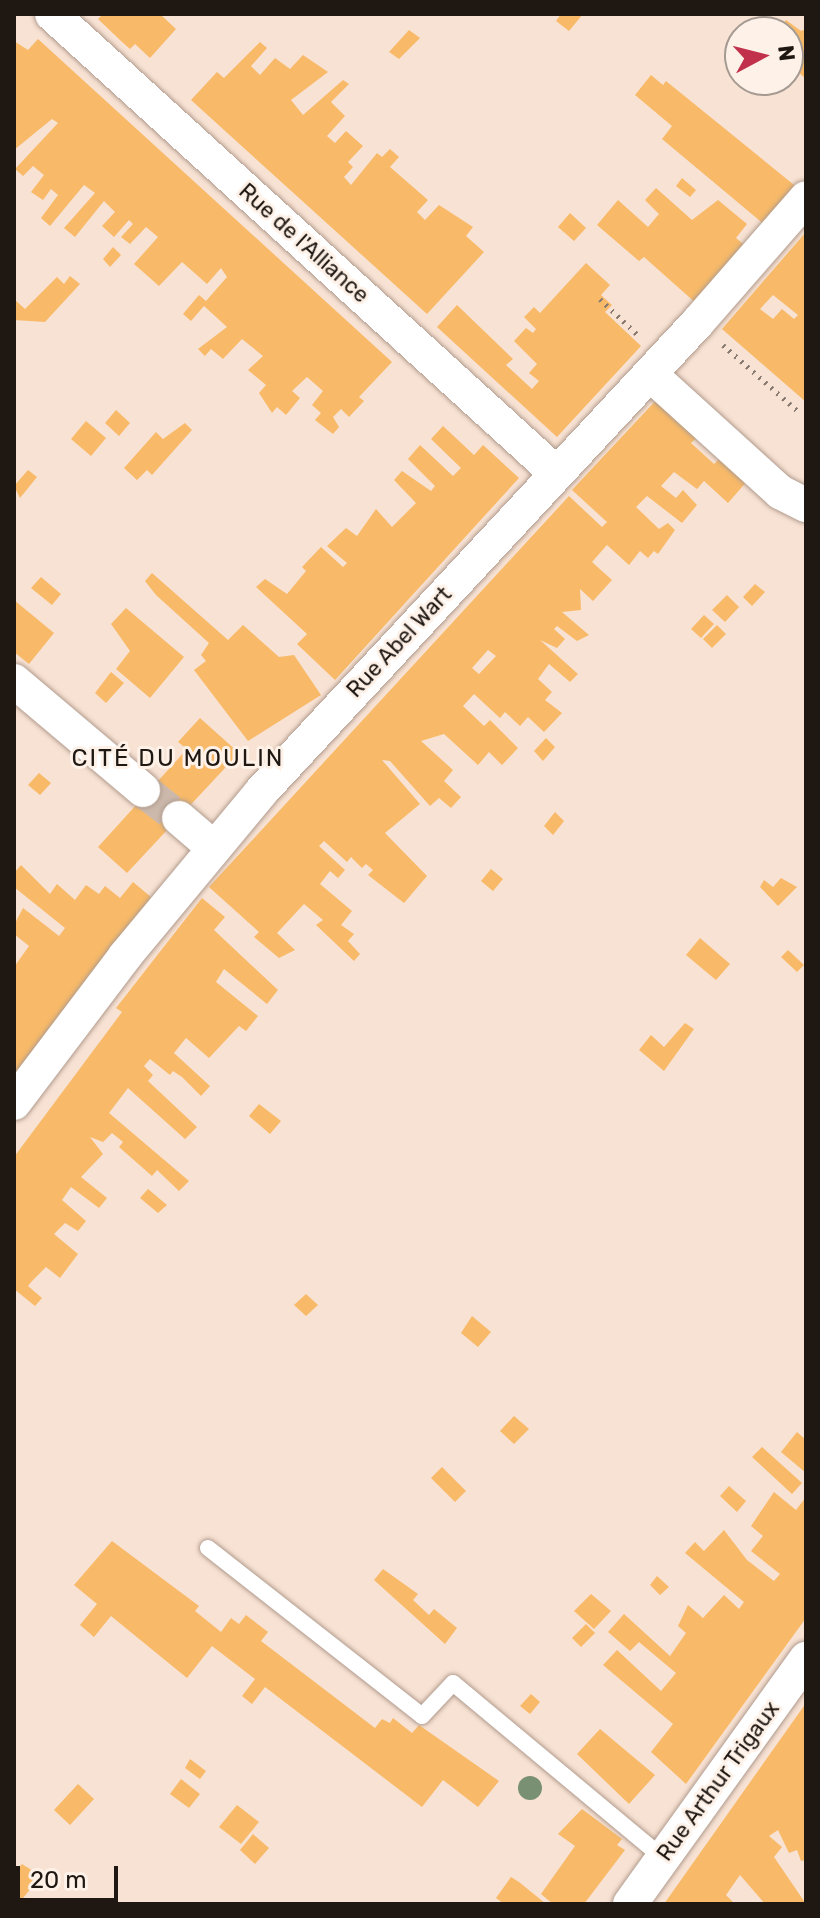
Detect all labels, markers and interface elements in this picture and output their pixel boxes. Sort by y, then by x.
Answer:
north arrow [724,16,804,96]
text: N [772,44,801,63]
street label: Rue de l'Alliance [234,178,374,308]
street label: Rue Abel Wart [341,581,457,703]
district label: CITÉ DU MOULIN [72,745,284,773]
street label: Rue Arthur Trigaux [651,1695,785,1867]
scale bar [20,1850,122,1900]
text: 20 m [30,1866,87,1894]

